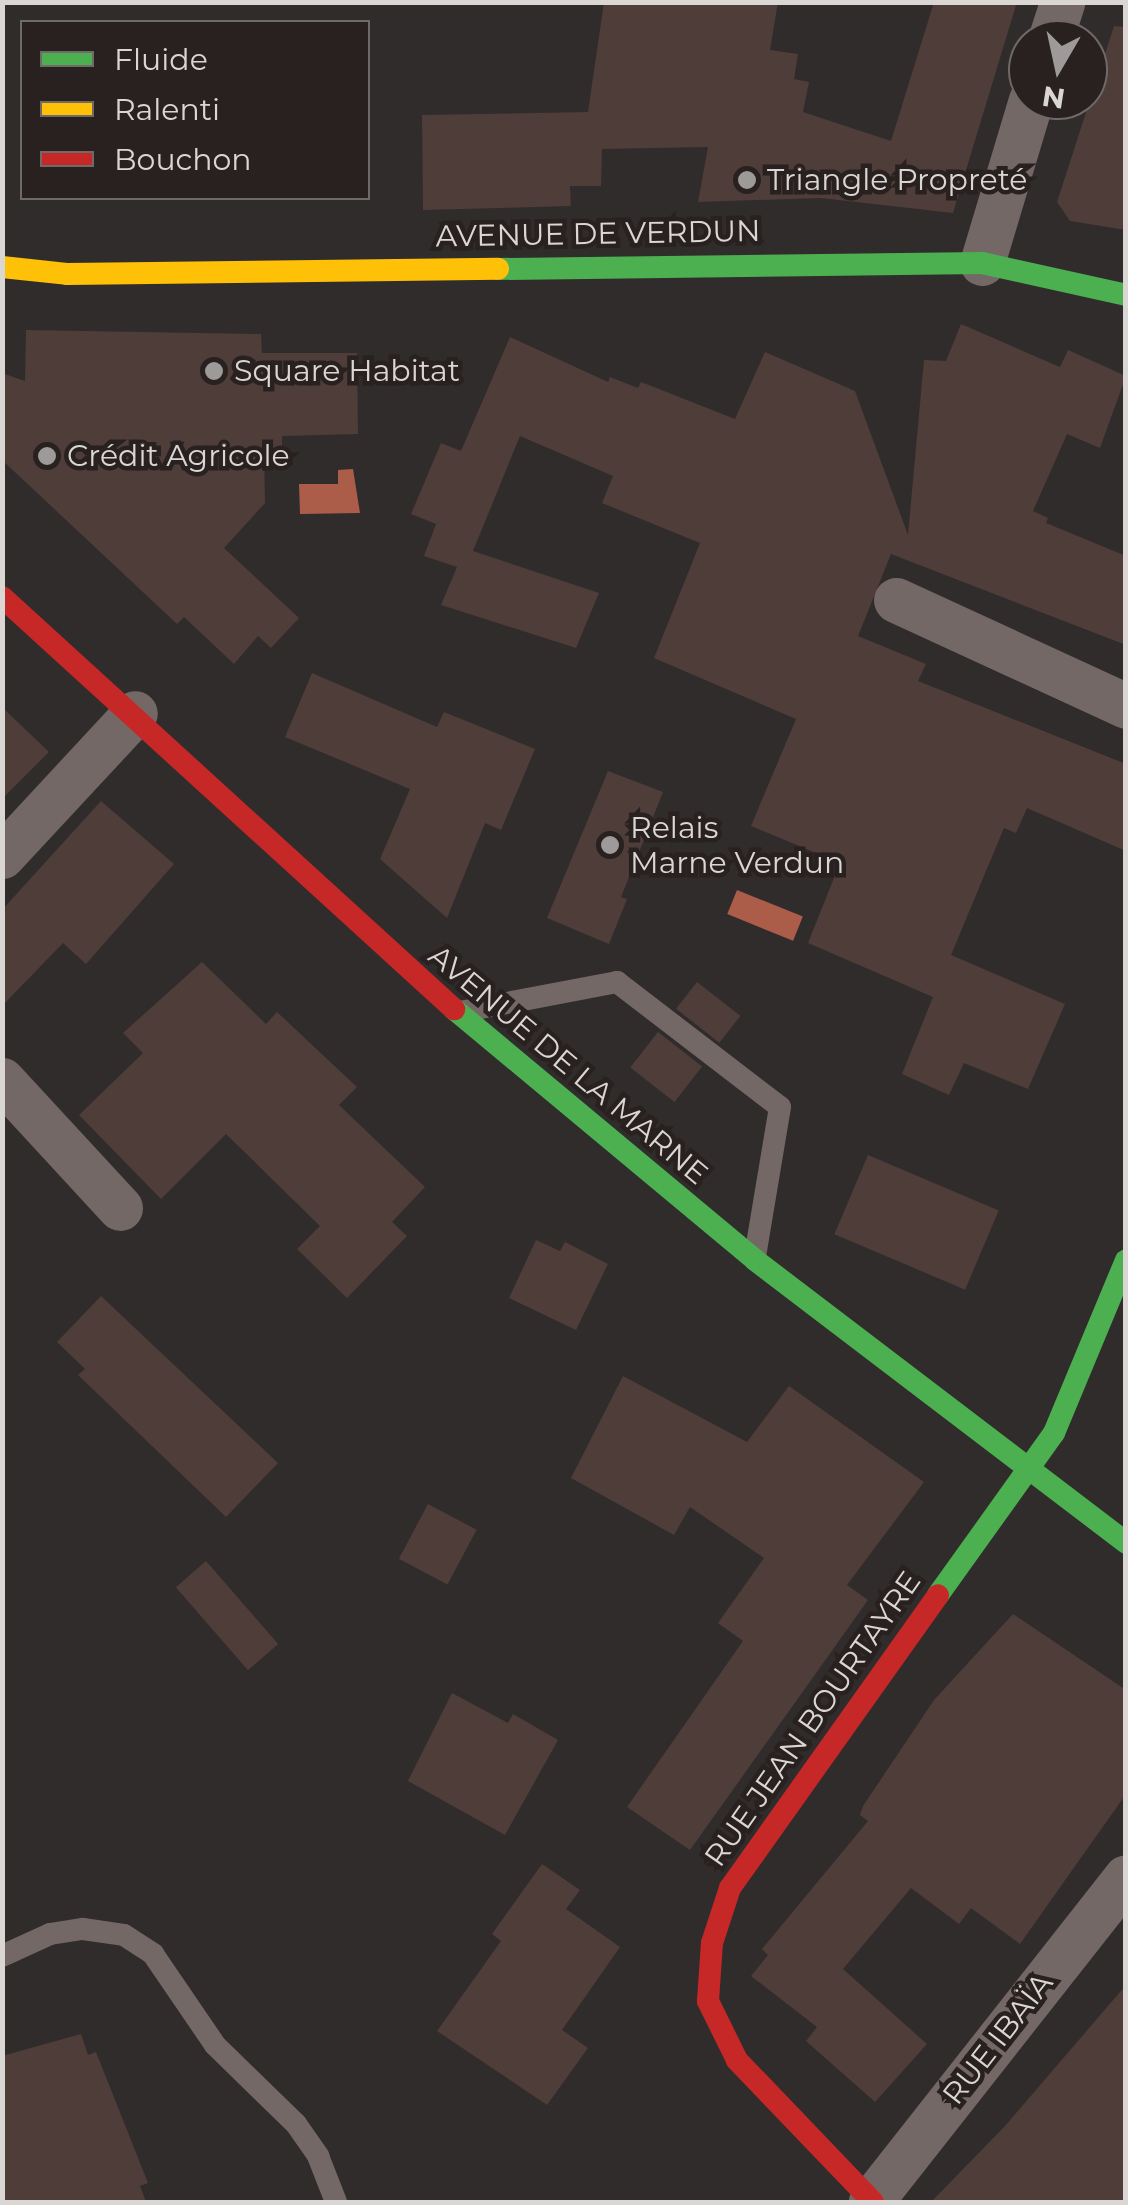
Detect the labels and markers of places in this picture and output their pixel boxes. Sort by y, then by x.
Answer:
place label: Triangle Propreté [767,162,1027,198]
marker: Triangle Propreté [736,169,758,191]
place label: Square Habitat [234,353,460,389]
marker: Square Habitat [203,360,225,382]
place label: Crédit Agricole [67,438,290,474]
marker: Crédit Agricole [36,445,58,467]
place label: Relais Marne Verdun [630,810,844,880]
marker: Relais Marne Verdun [599,834,621,856]

